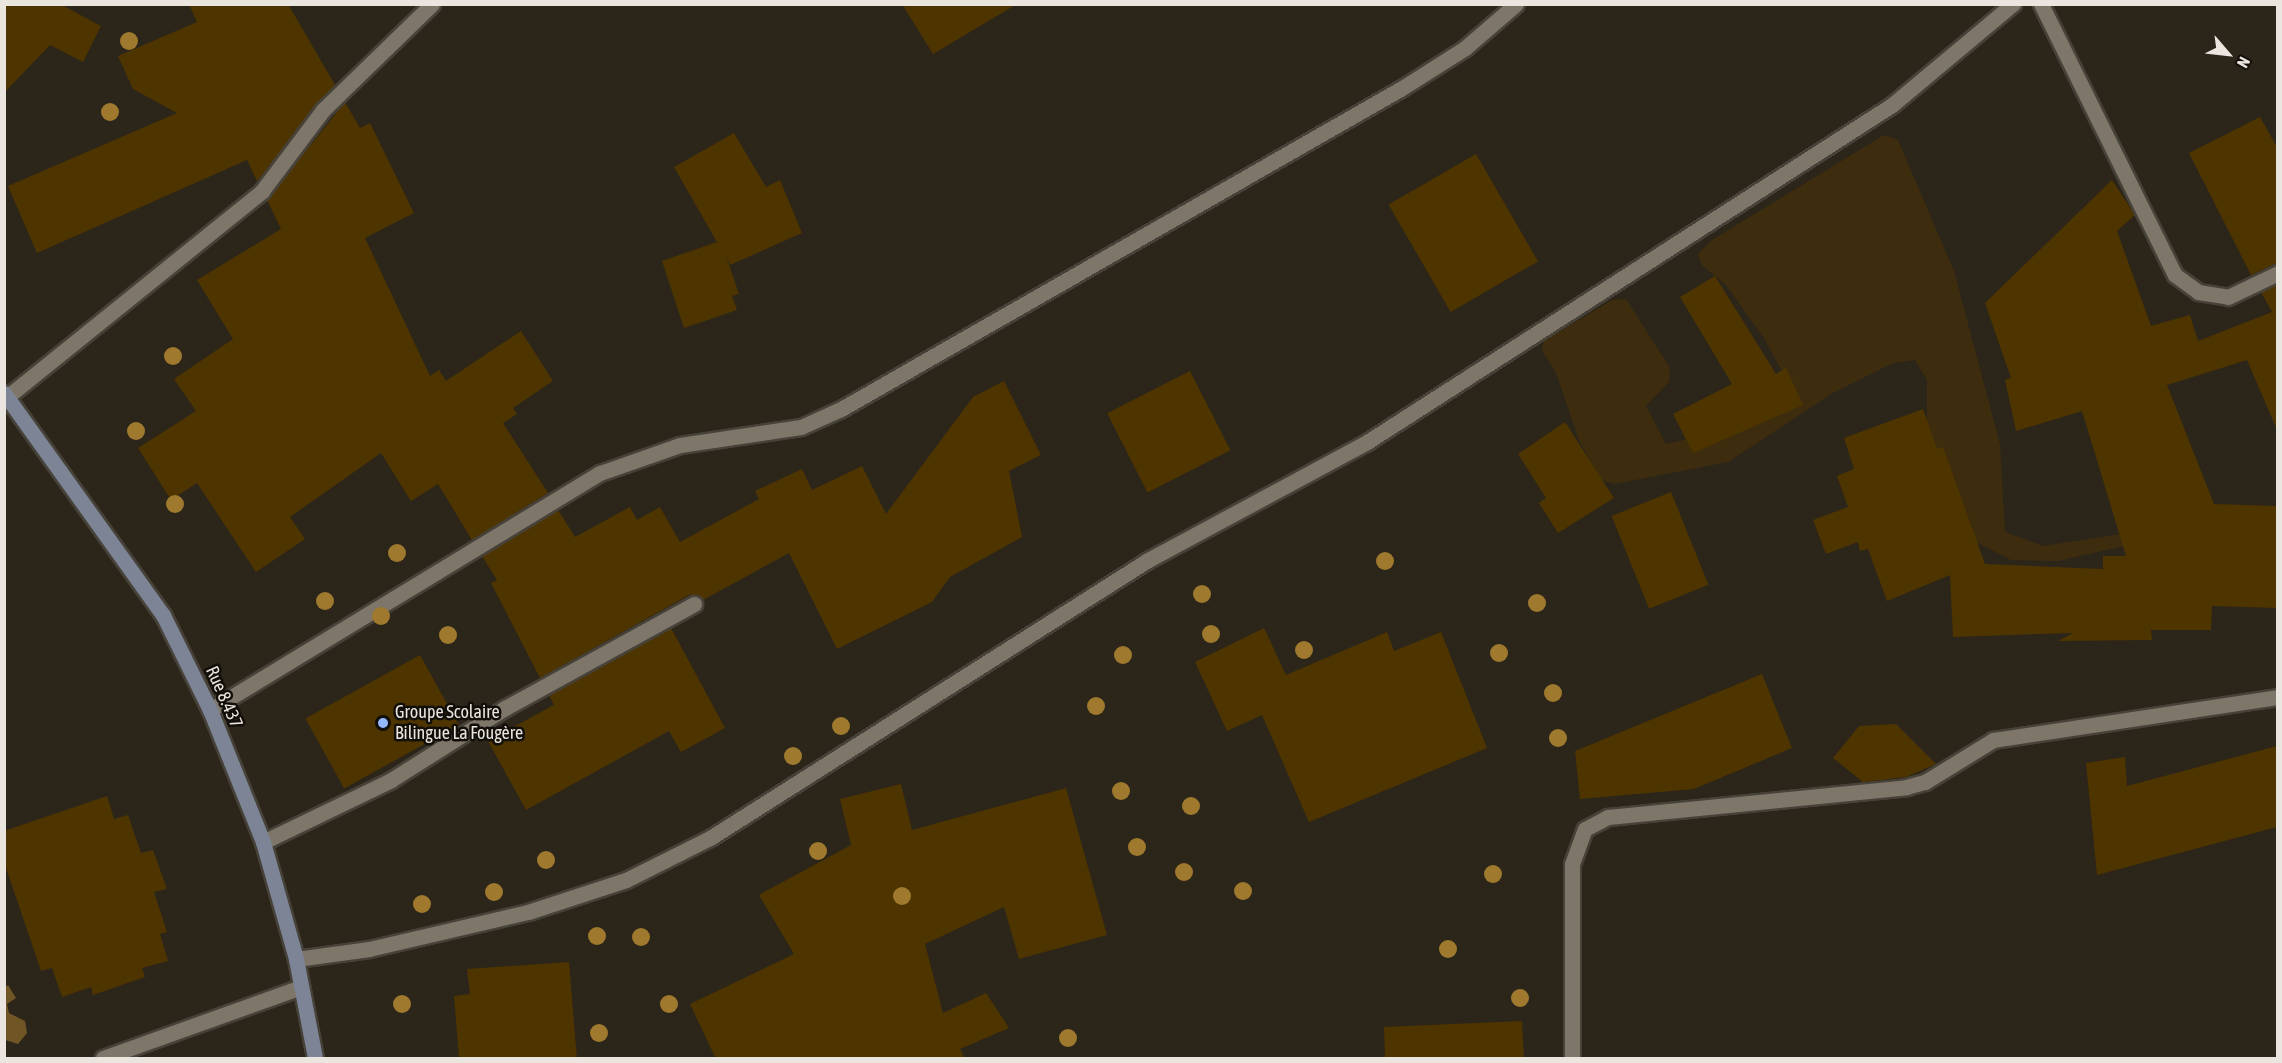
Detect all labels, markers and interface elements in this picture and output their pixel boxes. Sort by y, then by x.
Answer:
north arrow [2198,24,2258,84]
text: N [2234,54,2254,71]
street label: Rue 8.437 [201,663,247,731]
place label: Groupe Scolaire Bilingue La Fougère [395,702,523,744]
marker: Groupe Scolaire Bilingue La Fougère [376,716,390,730]

